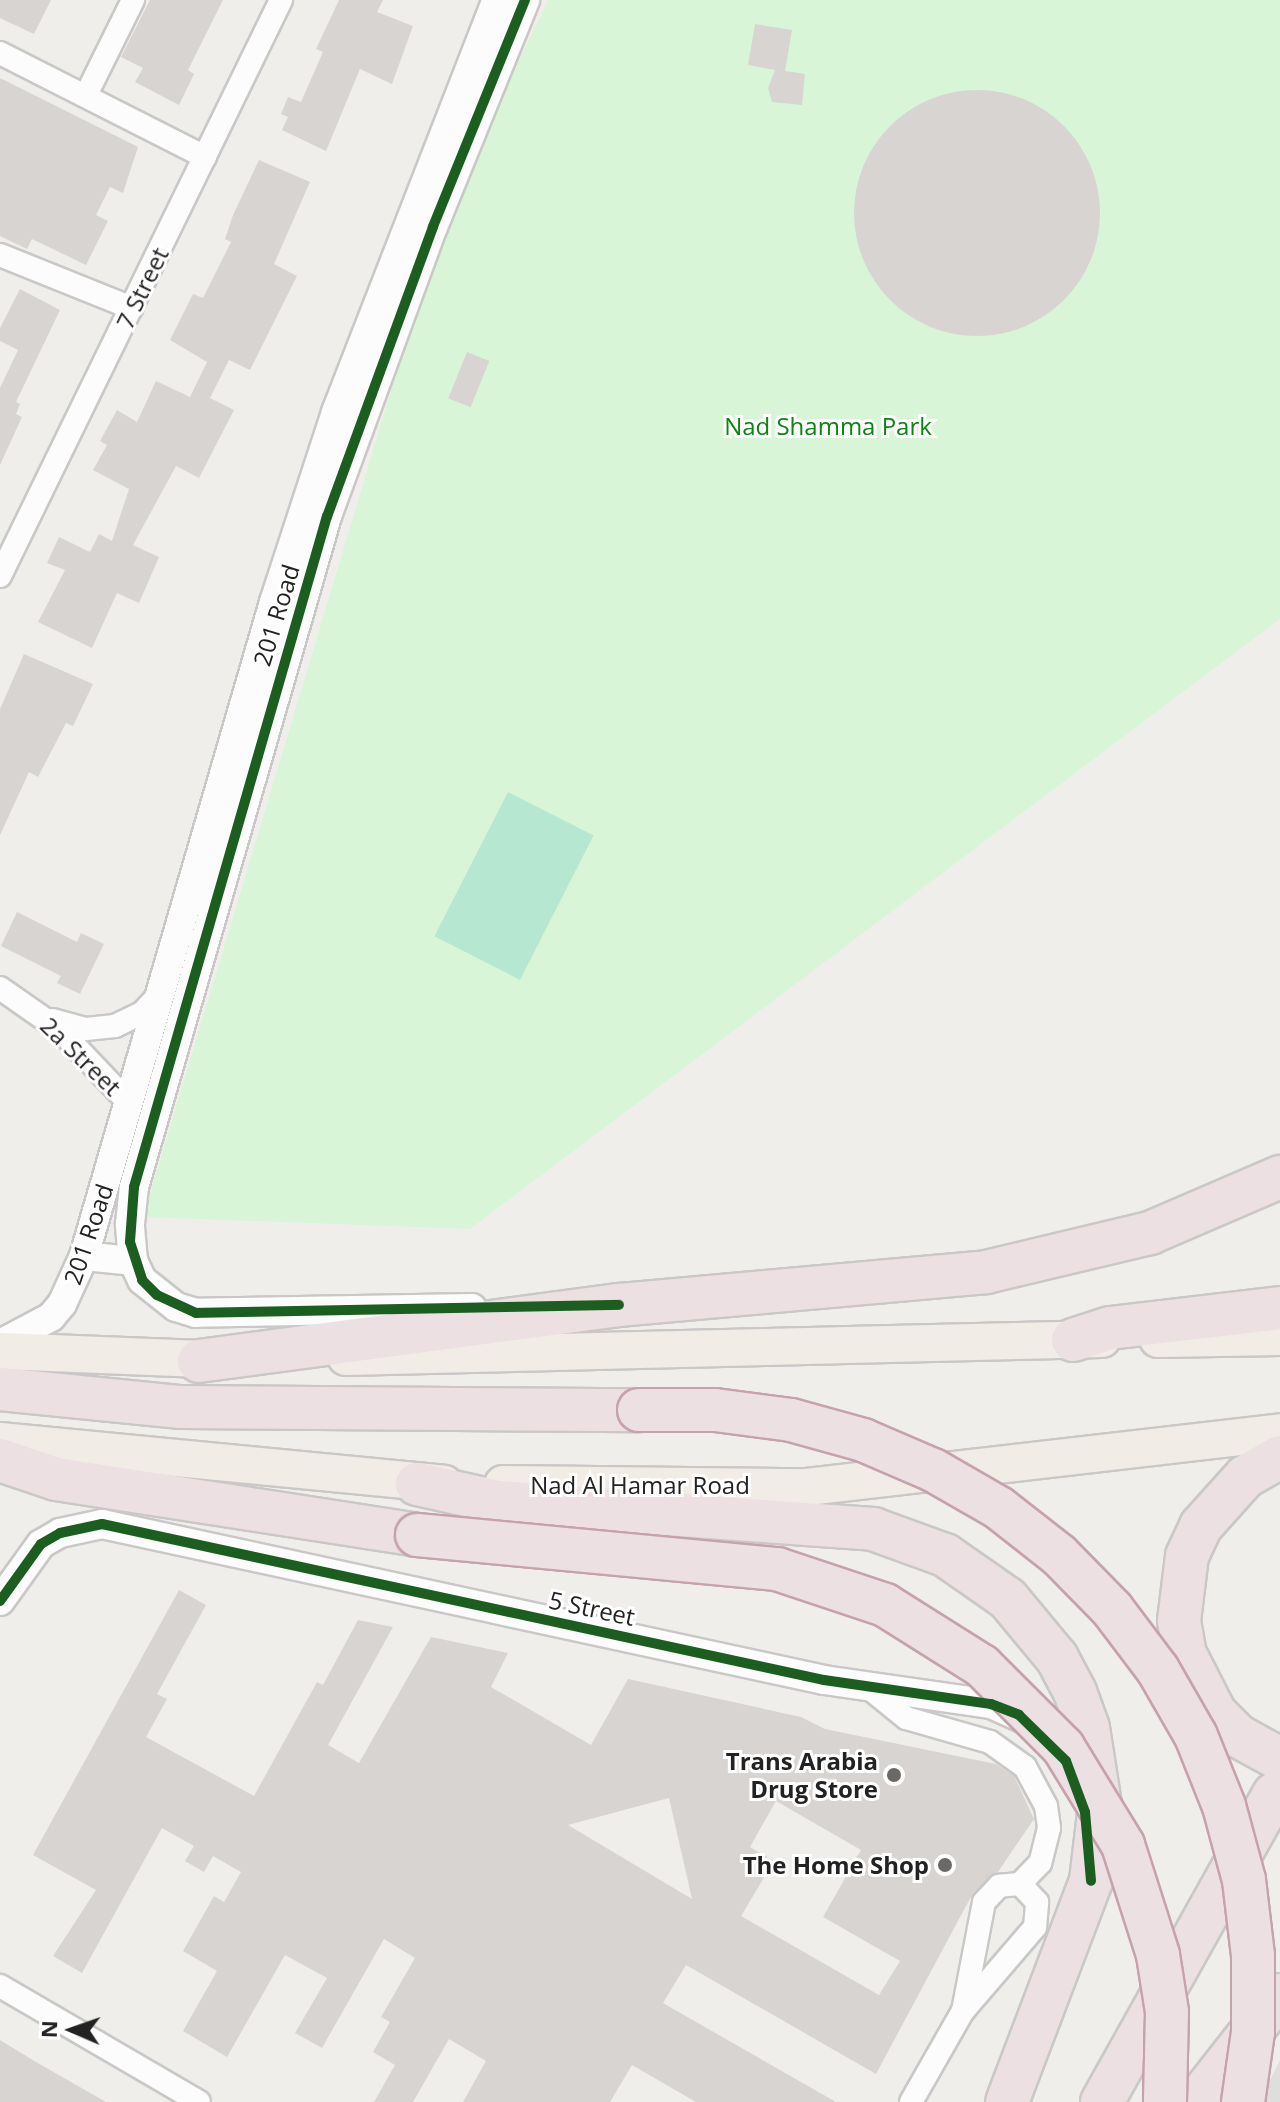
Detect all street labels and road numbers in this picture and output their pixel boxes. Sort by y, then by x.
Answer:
street label: 7 Street [110,243,174,333]
street label: 201 Road [247,561,305,669]
street label: 2a Street [35,1011,127,1101]
street label: 201 Road [57,1180,119,1288]
street label: Nad Al Hamar Road [530,1471,750,1499]
street label: 5 Street [546,1585,638,1631]

